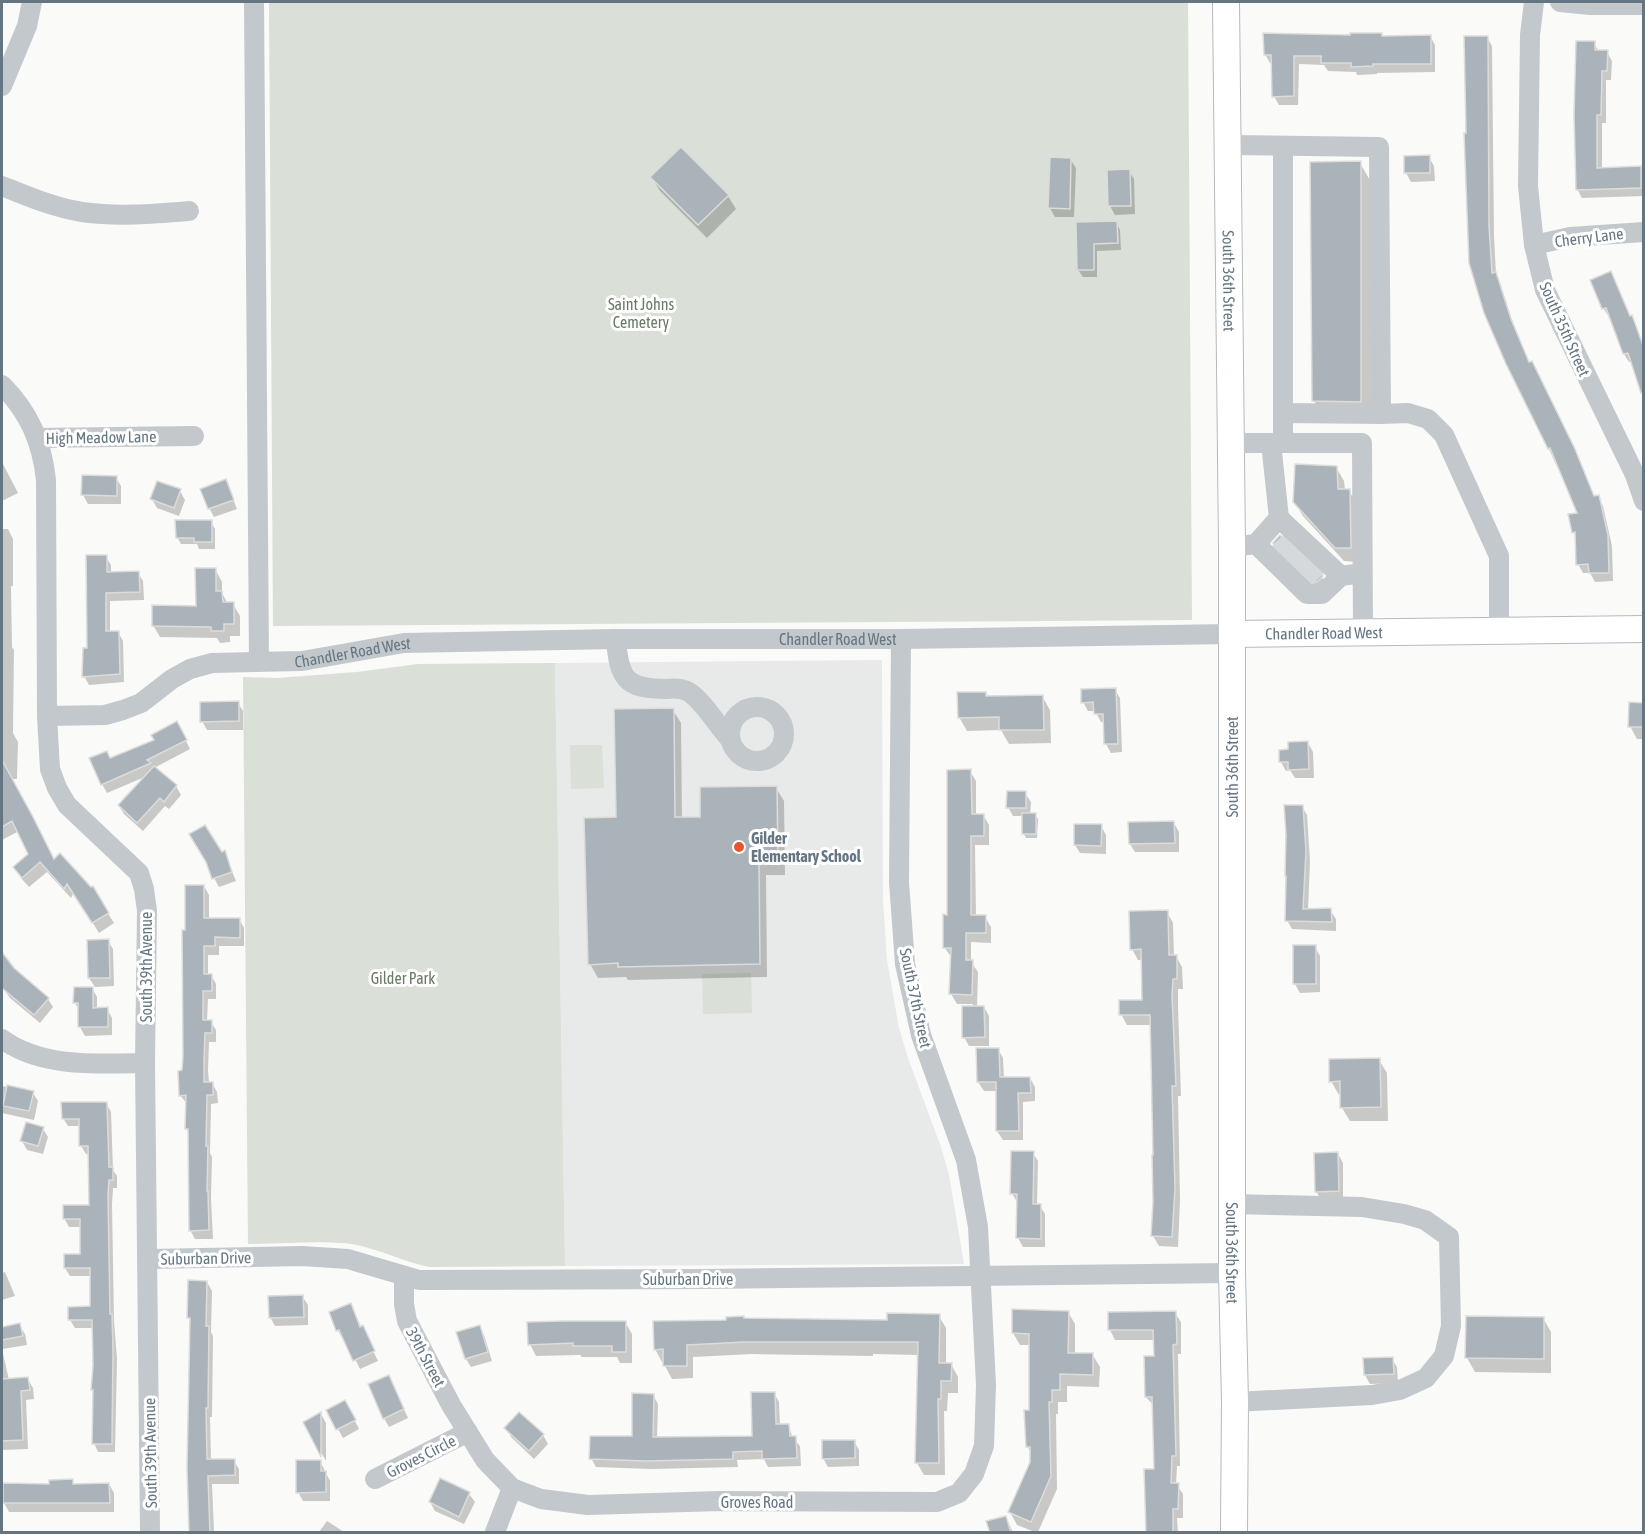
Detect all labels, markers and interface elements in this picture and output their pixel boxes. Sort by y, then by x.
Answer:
street label: Cherry Lane [1554,224,1625,251]
street label: South 36th Street [1220,230,1239,332]
street label: South 35th Street [1536,279,1594,379]
park label: Saint Johns Cemetery [608,295,674,332]
street label: High Meadow Lane [46,427,156,448]
street label: Chandler Road West [1265,623,1383,643]
street label: Chandler Road West [779,630,897,648]
street label: Chandler Road West [294,634,411,670]
street label: South 36th Street [1223,716,1241,818]
place label: Gilder Elementary School [751,829,862,865]
marker: Gilder Elementary School [732,840,746,854]
street label: South 39th Avenue [137,912,155,1022]
street label: South 37th Street [897,947,935,1050]
park label: Gilder Park [371,969,435,987]
street label: South 36th Street [1223,1202,1242,1304]
street label: Suburban Drive [161,1248,251,1268]
street label: Suburban Drive [643,1270,733,1288]
street label: 39th Street [403,1324,449,1390]
street label: South 39th Avenue [140,1398,160,1508]
street label: Groves Circle [384,1431,458,1481]
street label: Groves Road [721,1493,793,1511]

